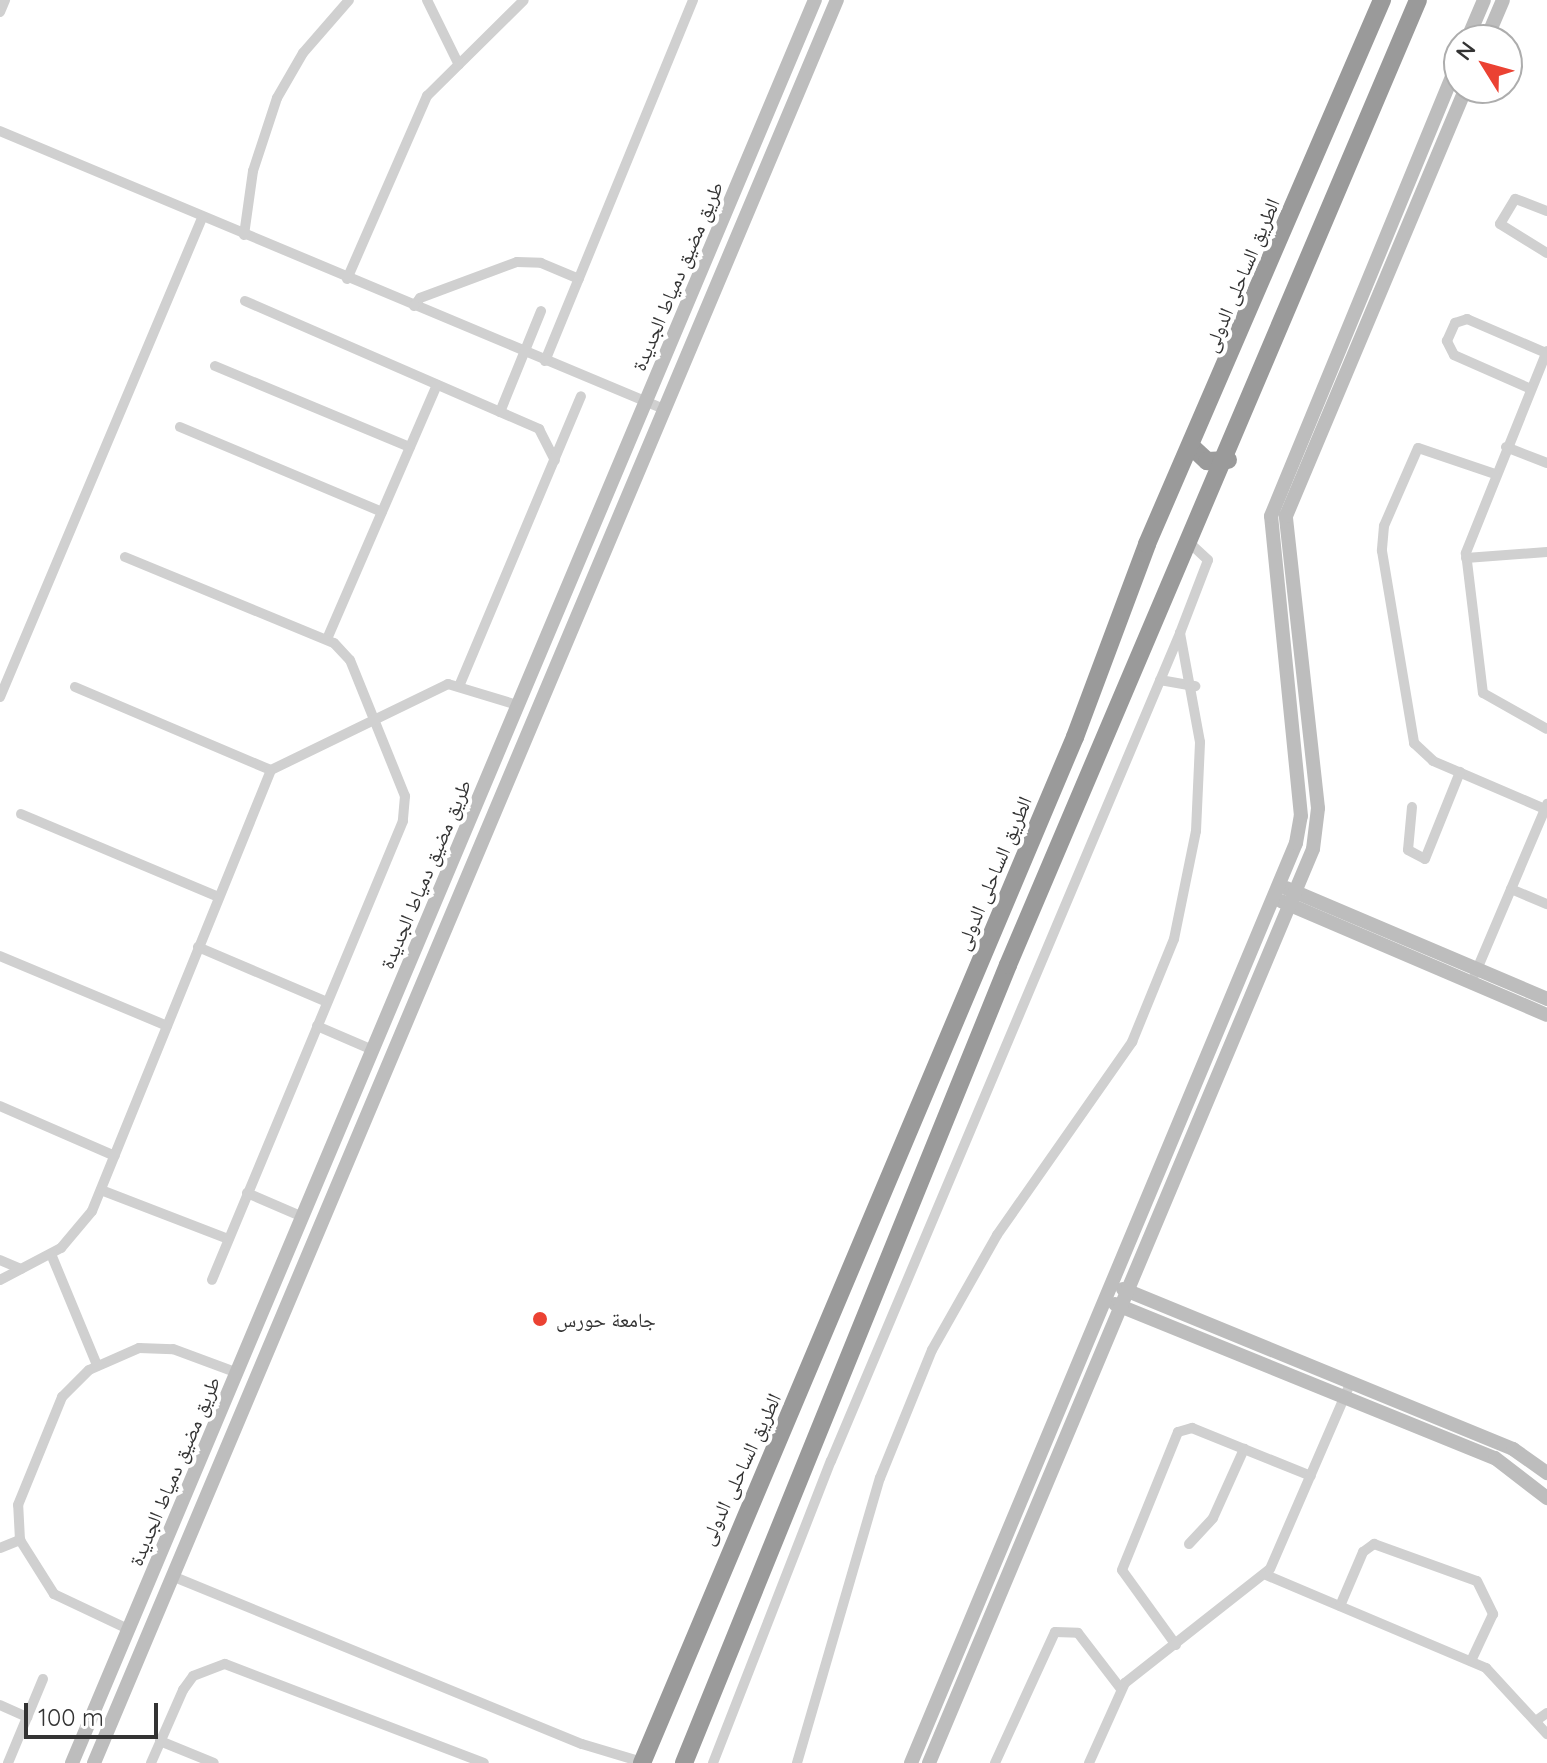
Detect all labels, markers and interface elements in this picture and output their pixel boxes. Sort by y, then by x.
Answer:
north arrow [1443,24,1523,104]
text: N [1449,36,1481,66]
street label: طريق مضيق دمياط الجديدة [626,178,728,374]
street label: الطريق الساحلى الدولى [1198,194,1284,356]
street label: طريق مضيق دمياط الجديدة [374,776,476,972]
street label: الطريق الساحلى الدولى [950,792,1036,954]
place label: جامعة حورس [556,1307,656,1331]
marker: جامعة حورس [531,1310,549,1328]
street label: طريق مضيق دمياط الجديدة [123,1373,225,1569]
street label: الطريق الساحلى الدولى [694,1389,786,1549]
scale bar [28,1687,162,1737]
text: 100 m [38,1702,104,1732]

